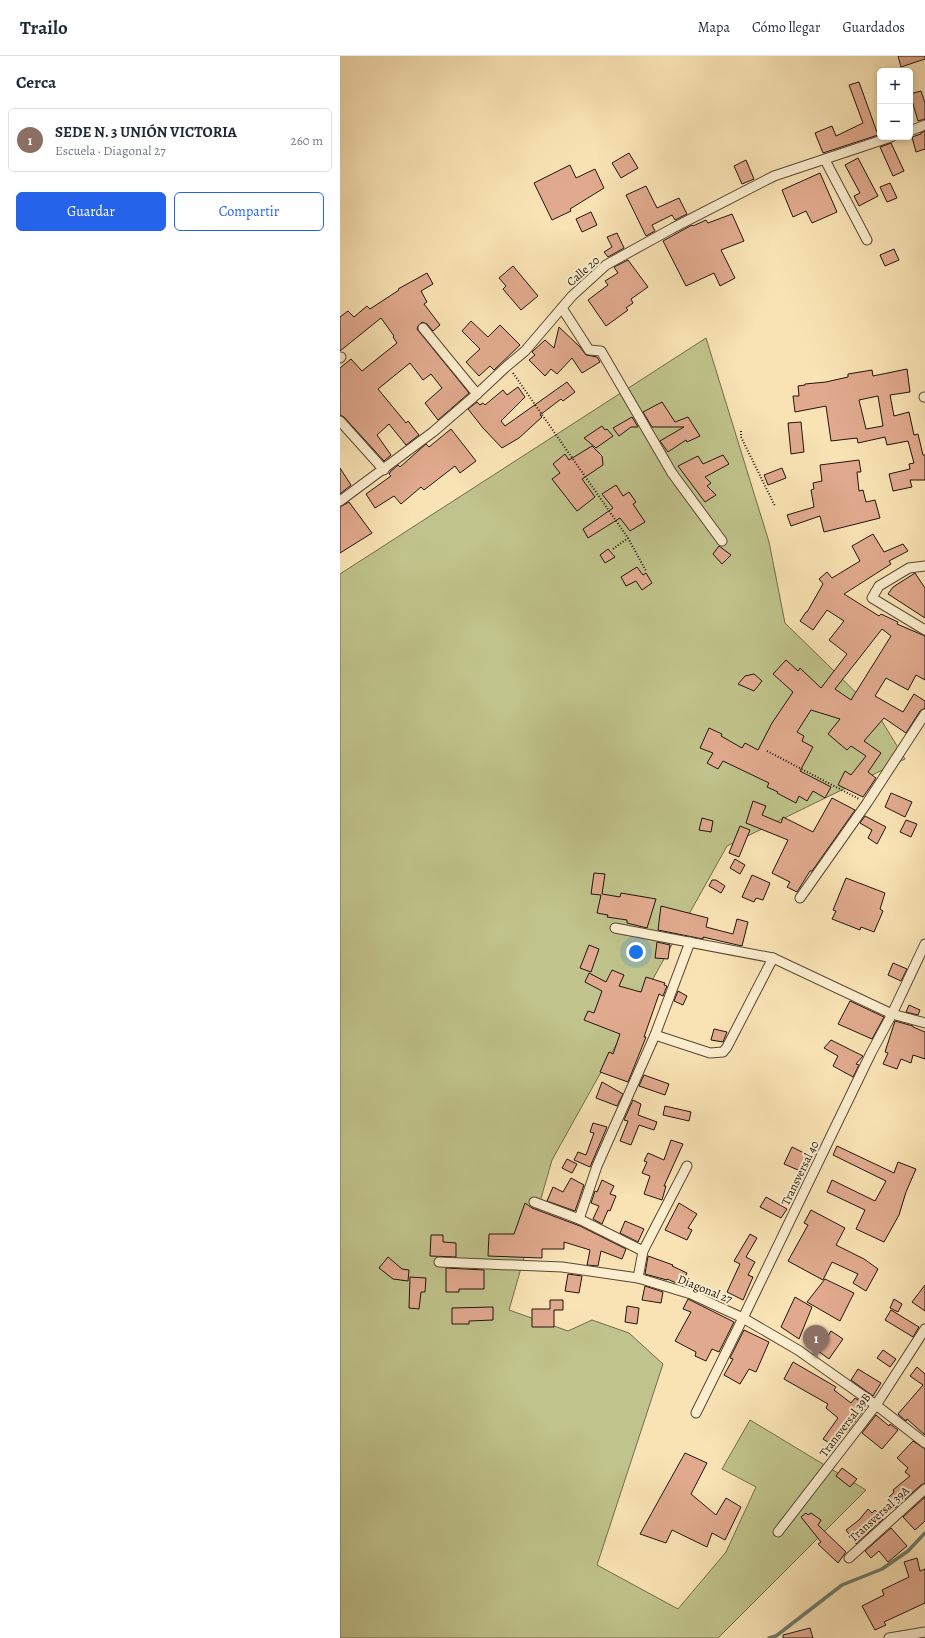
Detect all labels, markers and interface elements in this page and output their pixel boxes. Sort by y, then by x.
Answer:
text: Trailo [20,15,68,41]
text: Mapa [698,18,730,37]
text: Cómo llegar [752,18,820,37]
text: Guardados [842,18,905,37]
map controls [877,68,913,140]
button: + [877,68,913,104]
text: Cerca [16,71,56,94]
button: − [877,104,913,140]
text: SEDE N. 3 UNIÓN VICTORIA [55,122,237,142]
text: 1 [28,132,32,149]
text: 260 m [290,132,323,149]
text: Escuela · Diagonal 27 [55,142,166,159]
button: Guardar [16,192,166,231]
button: Compartir [174,192,324,231]
street label: Calle 20 [563,252,603,290]
your location [626,942,646,962]
street label: Transversal 40 [777,1138,823,1208]
street label: Diagonal 27 [675,1271,736,1308]
pin: 1 [803,1325,829,1358]
street label: Transversal 39B [816,1390,874,1460]
street label: Transversal 39A [845,1482,913,1545]

